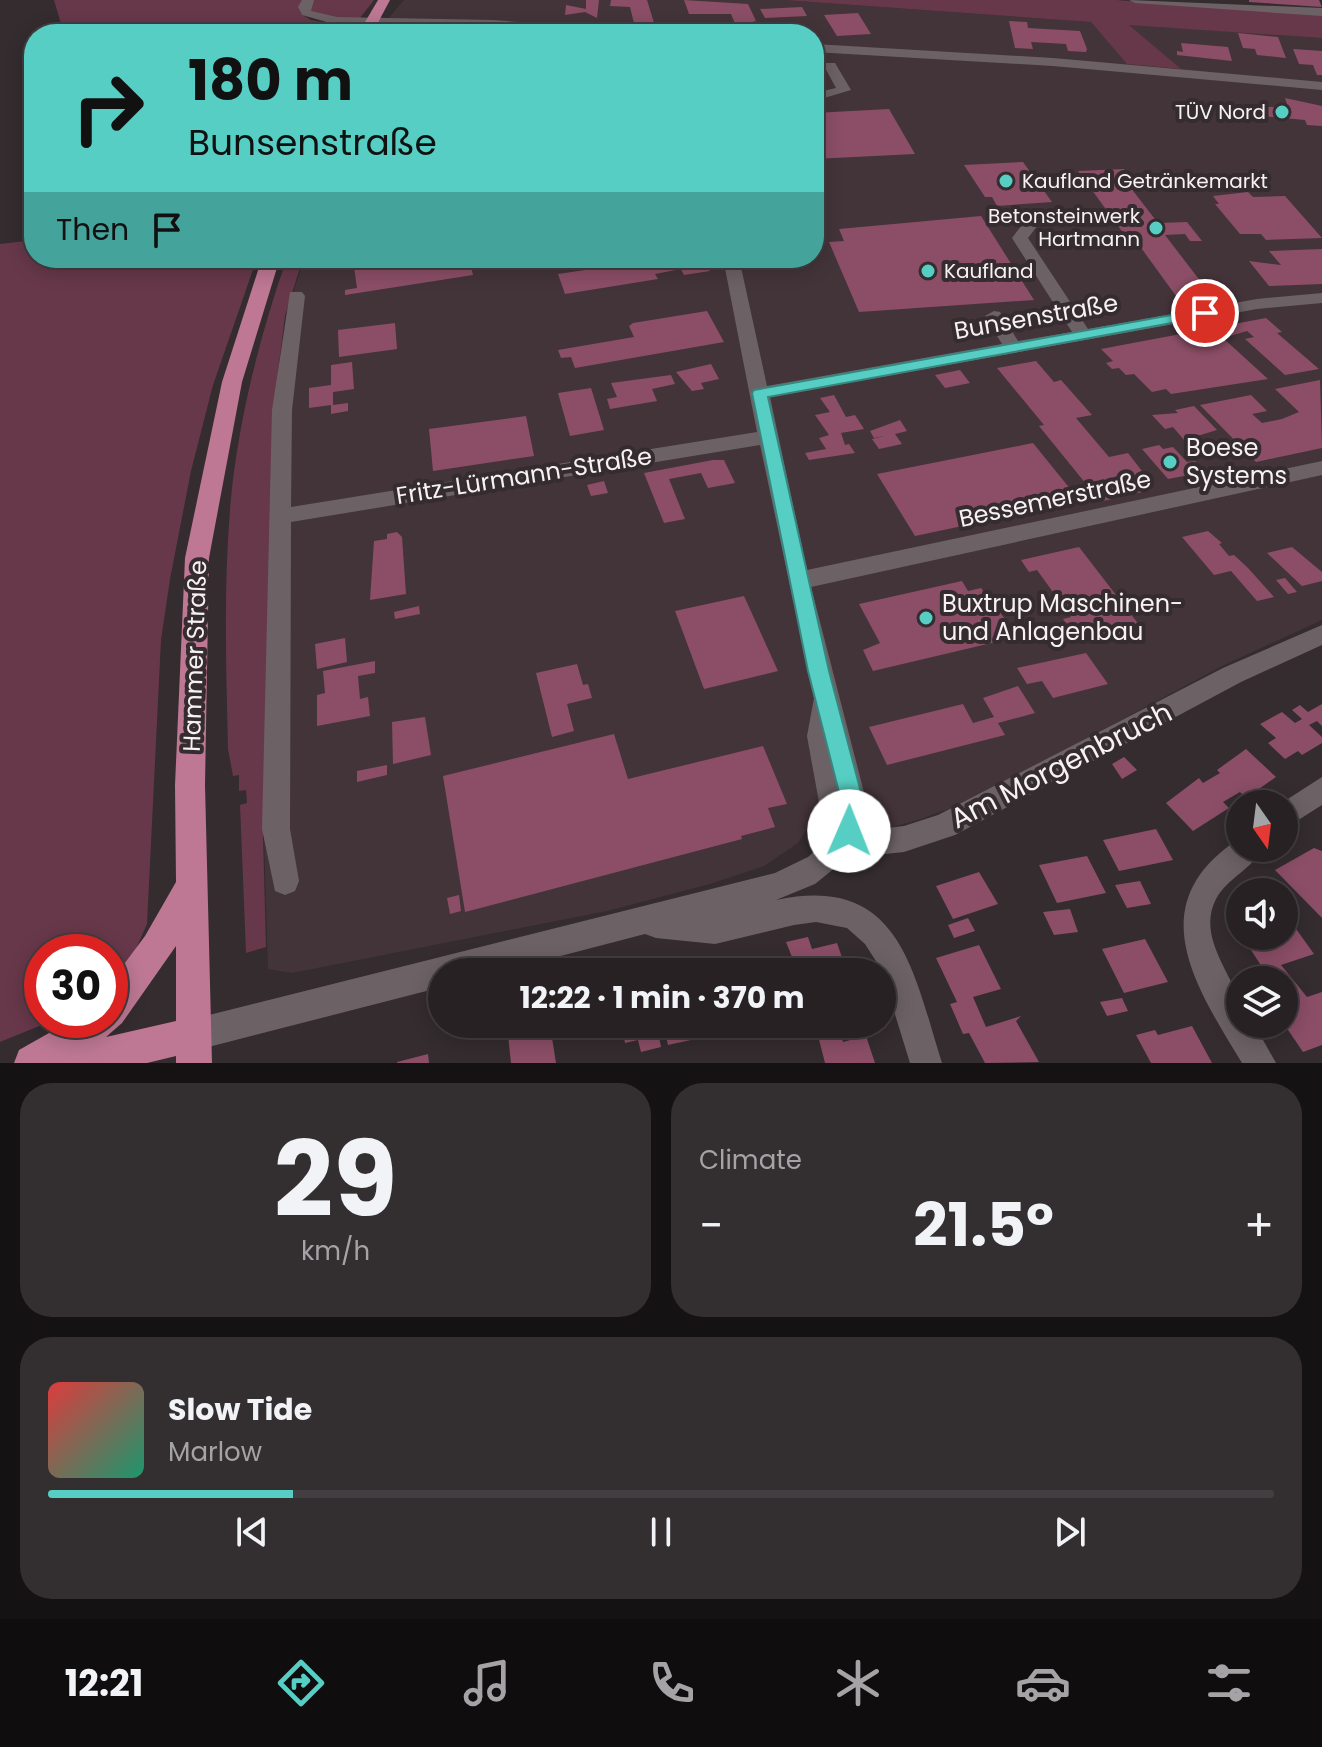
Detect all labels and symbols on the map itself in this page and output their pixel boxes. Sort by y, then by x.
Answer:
place label: TÜV Nord [1175,98,1266,126]
marker: TÜV Nord [1273,103,1291,121]
place label: Kaufland Getränkemarkt [1022,167,1268,195]
marker: Kaufland Getränkemarkt [997,172,1015,190]
place label: Betonsteinwerk Hartmann [988,202,1141,253]
marker: Betonsteinwerk Hartmann [1147,219,1165,237]
place label: Kaufland [944,257,1034,285]
marker: Kaufland [919,262,937,280]
pin [1171,279,1239,347]
street label: Bunsenstraße [951,286,1120,347]
place label: Boese Systems [1186,431,1287,492]
street label: Fritz-Lürmann-Straße [394,439,654,512]
marker: Boese Systems [1161,453,1179,471]
street label: Bessemerstraße [956,462,1154,535]
street label: Hammer Straße [175,560,214,752]
place label: Buxtrup Maschinen- und Anlagenbau [942,587,1183,648]
marker: Buxtrup Maschinen- und Anlagenbau [917,609,935,627]
street label: Am Morgenbruch [944,693,1179,838]
position arrow [807,789,891,873]
north arrow [1226,790,1298,862]
speed limit sign: 30 [24,934,128,1038]

